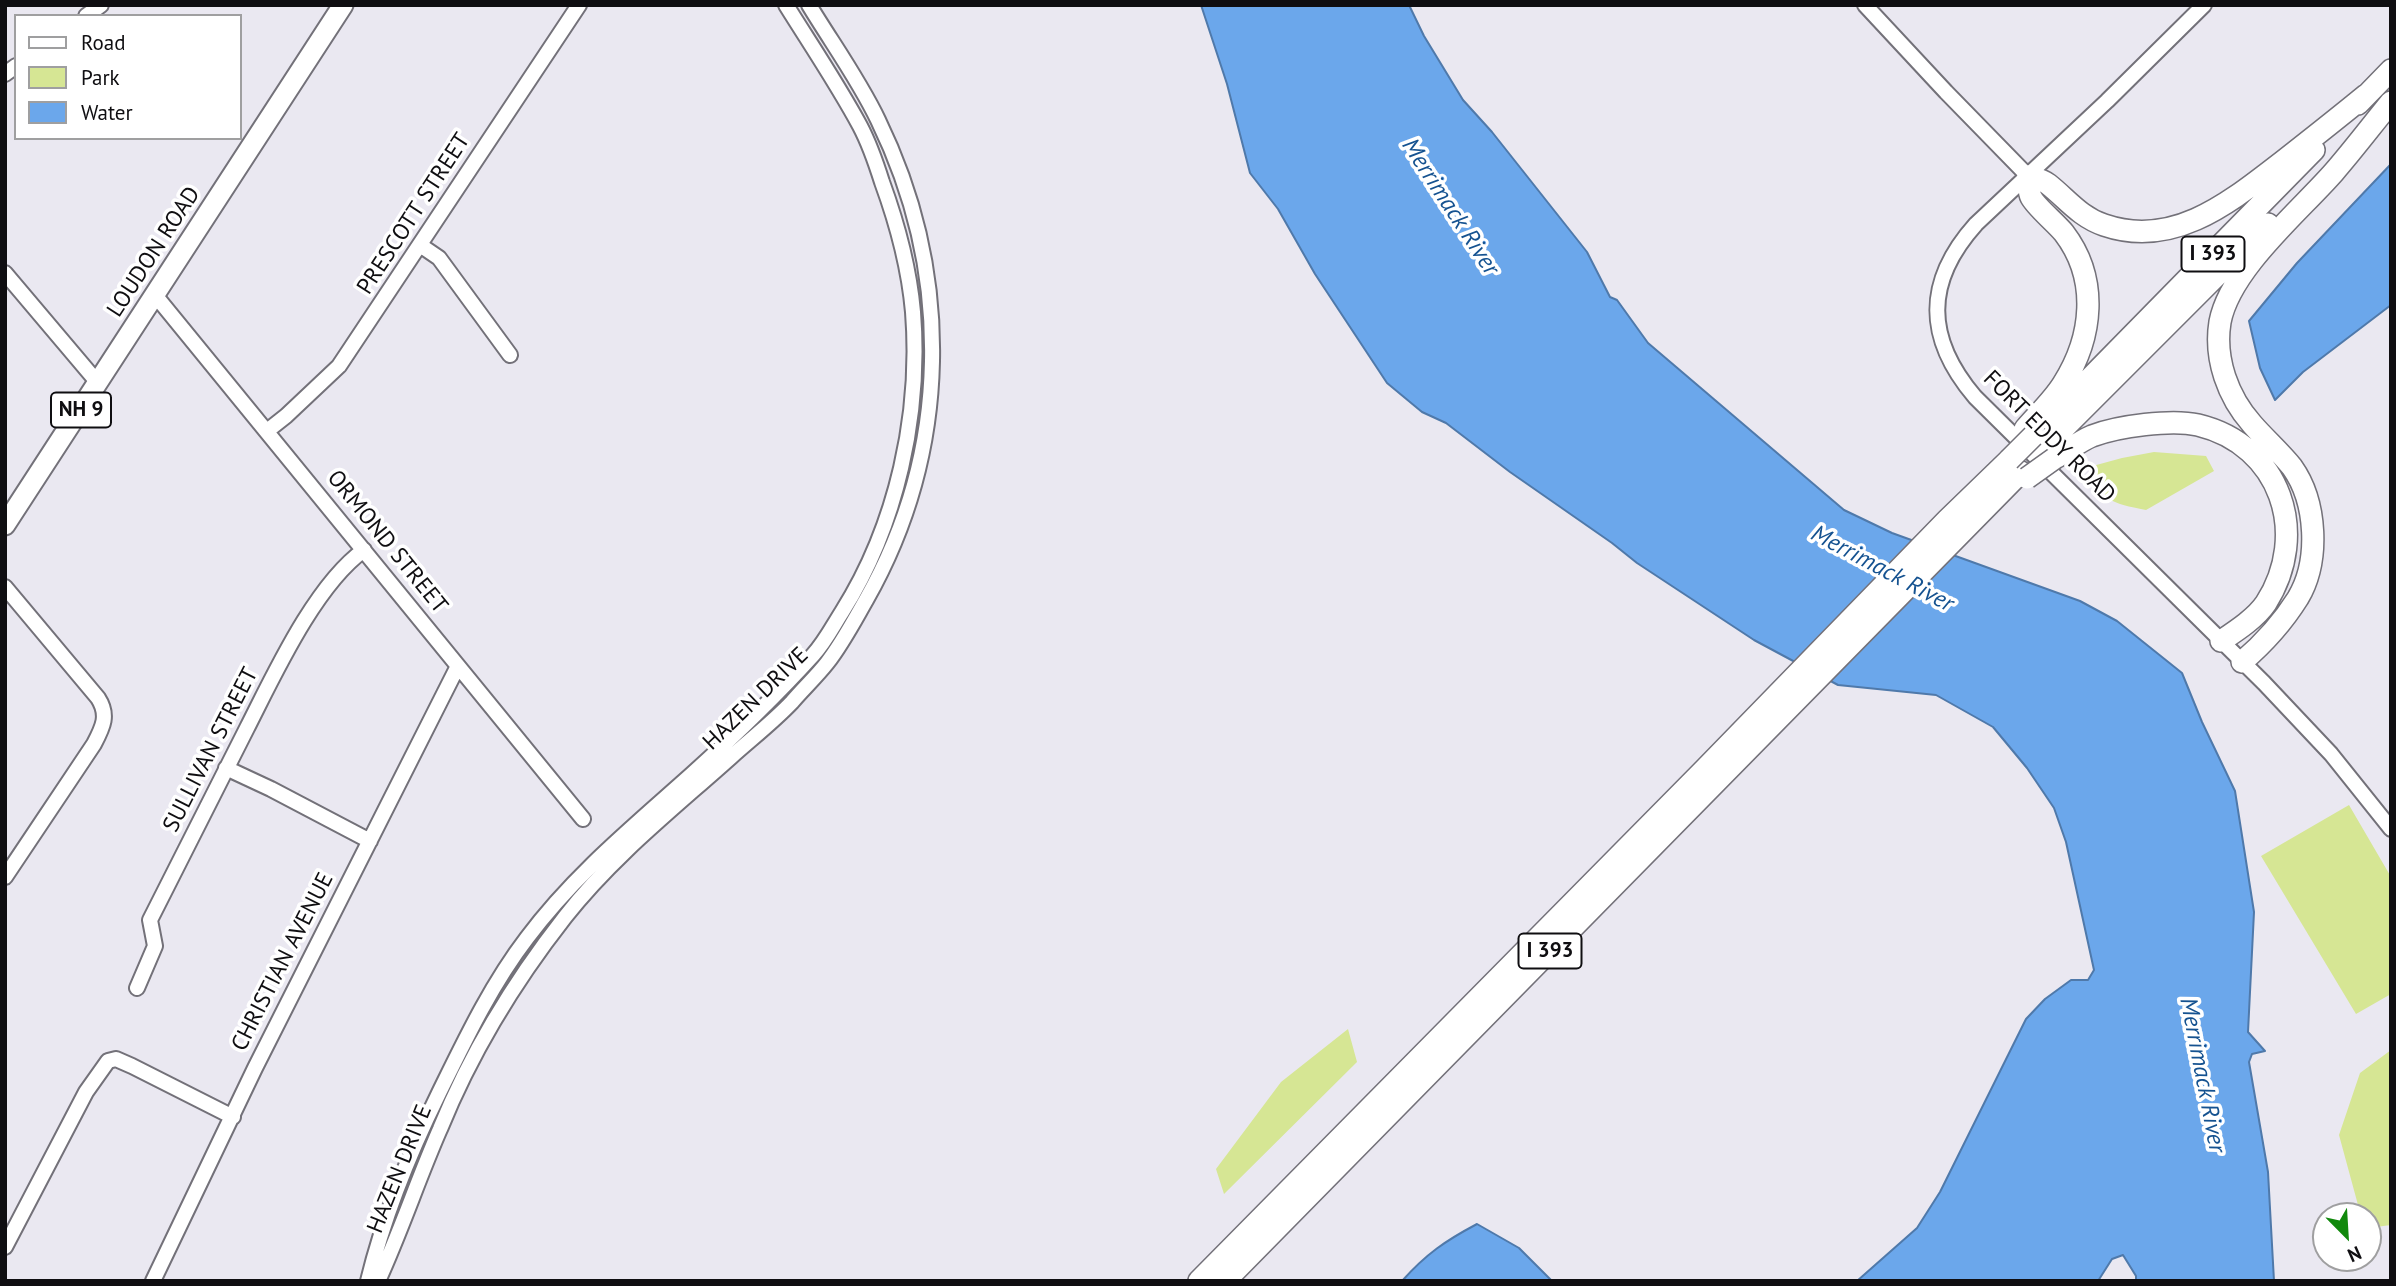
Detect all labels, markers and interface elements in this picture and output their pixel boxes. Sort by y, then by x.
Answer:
legend [14,14,242,140]
text: Road [81,29,125,56]
text: Park [81,64,120,91]
text: Water [81,99,133,126]
street label: PRESCOTT STREET [352,128,476,300]
water label: Merrimack River [1395,133,1505,281]
street label: LOUDON ROAD [102,182,206,322]
road number: I 393 [2182,236,2244,272]
street label: FORT EDDY ROAD [1977,365,2121,509]
road number: NH 9 [51,392,111,428]
street label: ORMOND STREET [321,465,453,619]
water label: Merrimack River [1806,519,1958,619]
street label: HAZEN DRIVE [698,642,814,756]
street label: SULLIVAN STREET [158,663,264,837]
street label: CHRISTIAN AVENUE [226,868,340,1056]
road number: I 393 [1518,934,1582,968]
water label: Merrimack River [2173,995,2231,1155]
street label: HAZEN DRIVE [362,1101,438,1237]
north arrow [2312,1202,2382,1272]
text: N [2344,1241,2365,1268]

